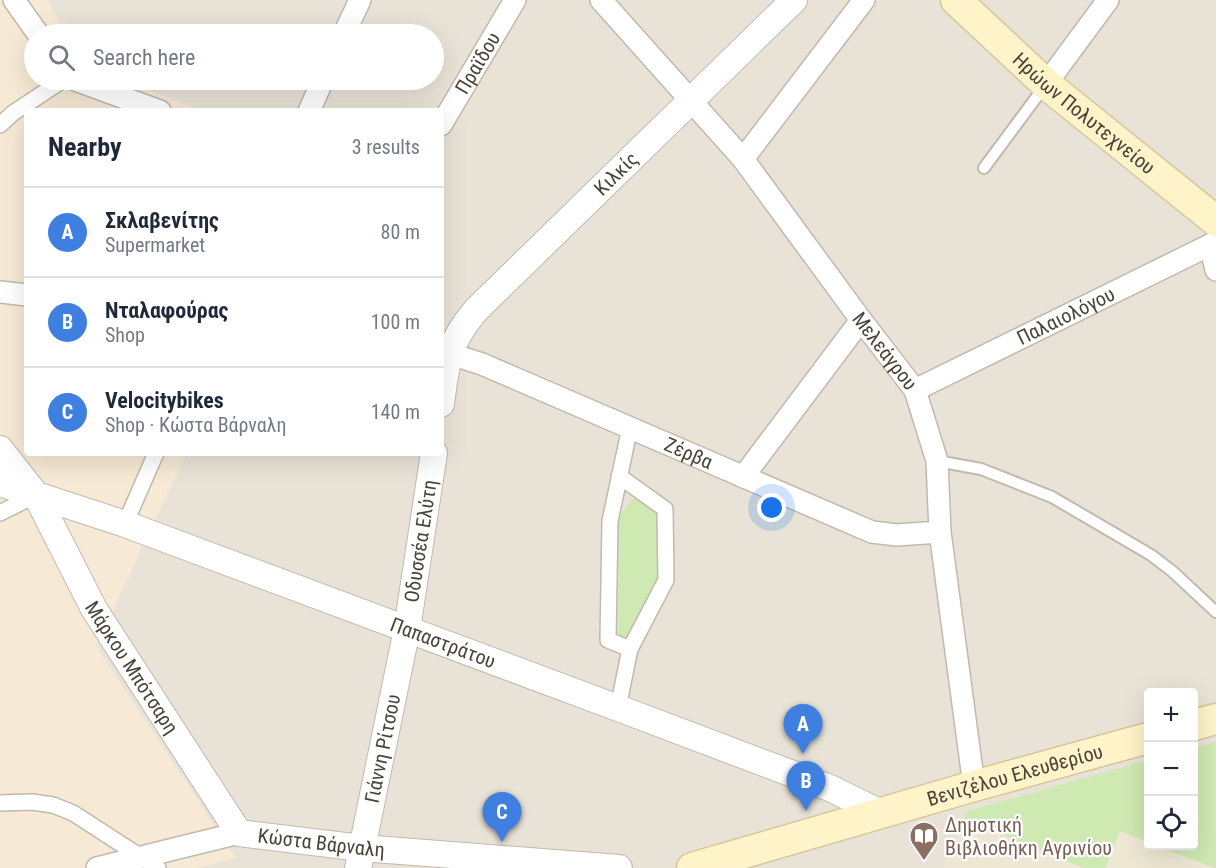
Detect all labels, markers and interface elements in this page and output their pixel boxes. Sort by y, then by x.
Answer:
search box [24,24,444,90]
street label: Πραϊδου [450,28,505,98]
icon: search [45,41,78,74]
text: Search here [93,45,195,70]
street label: Ηρώων Πολυτεχνείου [1008,47,1160,179]
text: Nearby [48,132,122,162]
text: 3 results [352,135,420,159]
street label: Κιλκίς [589,147,643,200]
text: Σκλαβενίτης [105,208,219,233]
text: A [62,220,73,244]
text: 80 m [381,220,420,244]
text: Supermarket [105,233,205,257]
street label: Παλαιολόγου [1013,282,1119,350]
text: Νταλαφούρας [105,298,228,323]
street label: Μελεάγρου [847,307,923,395]
text: B [62,310,73,334]
text: 100 m [371,310,420,334]
text: Shop [105,323,145,347]
text: Velocitybikes [105,388,224,413]
text: C [62,400,73,424]
text: 140 m [371,400,420,424]
text: Shop · Κώστα Βάρναλη [105,413,287,437]
street label: Ζέρβα [661,432,716,474]
street label: Οδυσσέα Ελύτη [399,478,442,604]
your location [757,493,786,522]
street label: Μάρκου Μπότσαρη [80,597,184,738]
street label: Παπαστράτου [387,612,499,673]
map controls [1144,688,1198,850]
button: + [1144,688,1198,742]
street label: Γιάννη Ρίτσου [360,692,405,805]
pin: A [784,704,822,754]
street label: Βενιζέλου Ελευθερίου [924,739,1105,811]
button: − [1144,742,1198,796]
pin: B [786,762,826,811]
pin: C [482,792,522,842]
button: locate [1144,796,1198,850]
place label: Δημοτική Βιβλιοθήκη Αγρινίου [945,813,1112,860]
library icon: Δημοτική Βιβλιοθήκη Αγρινίου [908,820,940,862]
street label: Κώστα Βάρναλη [256,823,386,862]

